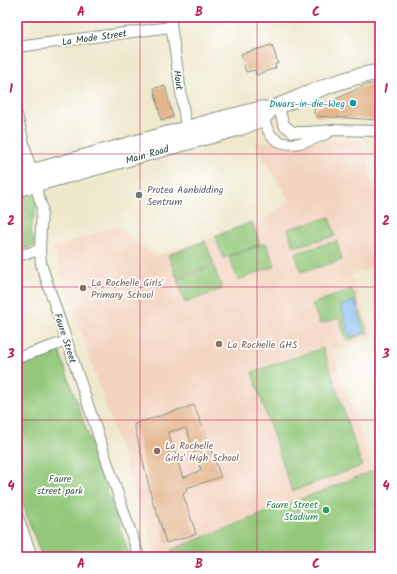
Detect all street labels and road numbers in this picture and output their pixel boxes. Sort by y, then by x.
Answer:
street label: La Mode Street [61,25,128,50]
street label: Hout [169,69,187,91]
street label: Main Road [124,141,172,169]
street label: Faure Street [49,311,81,366]

